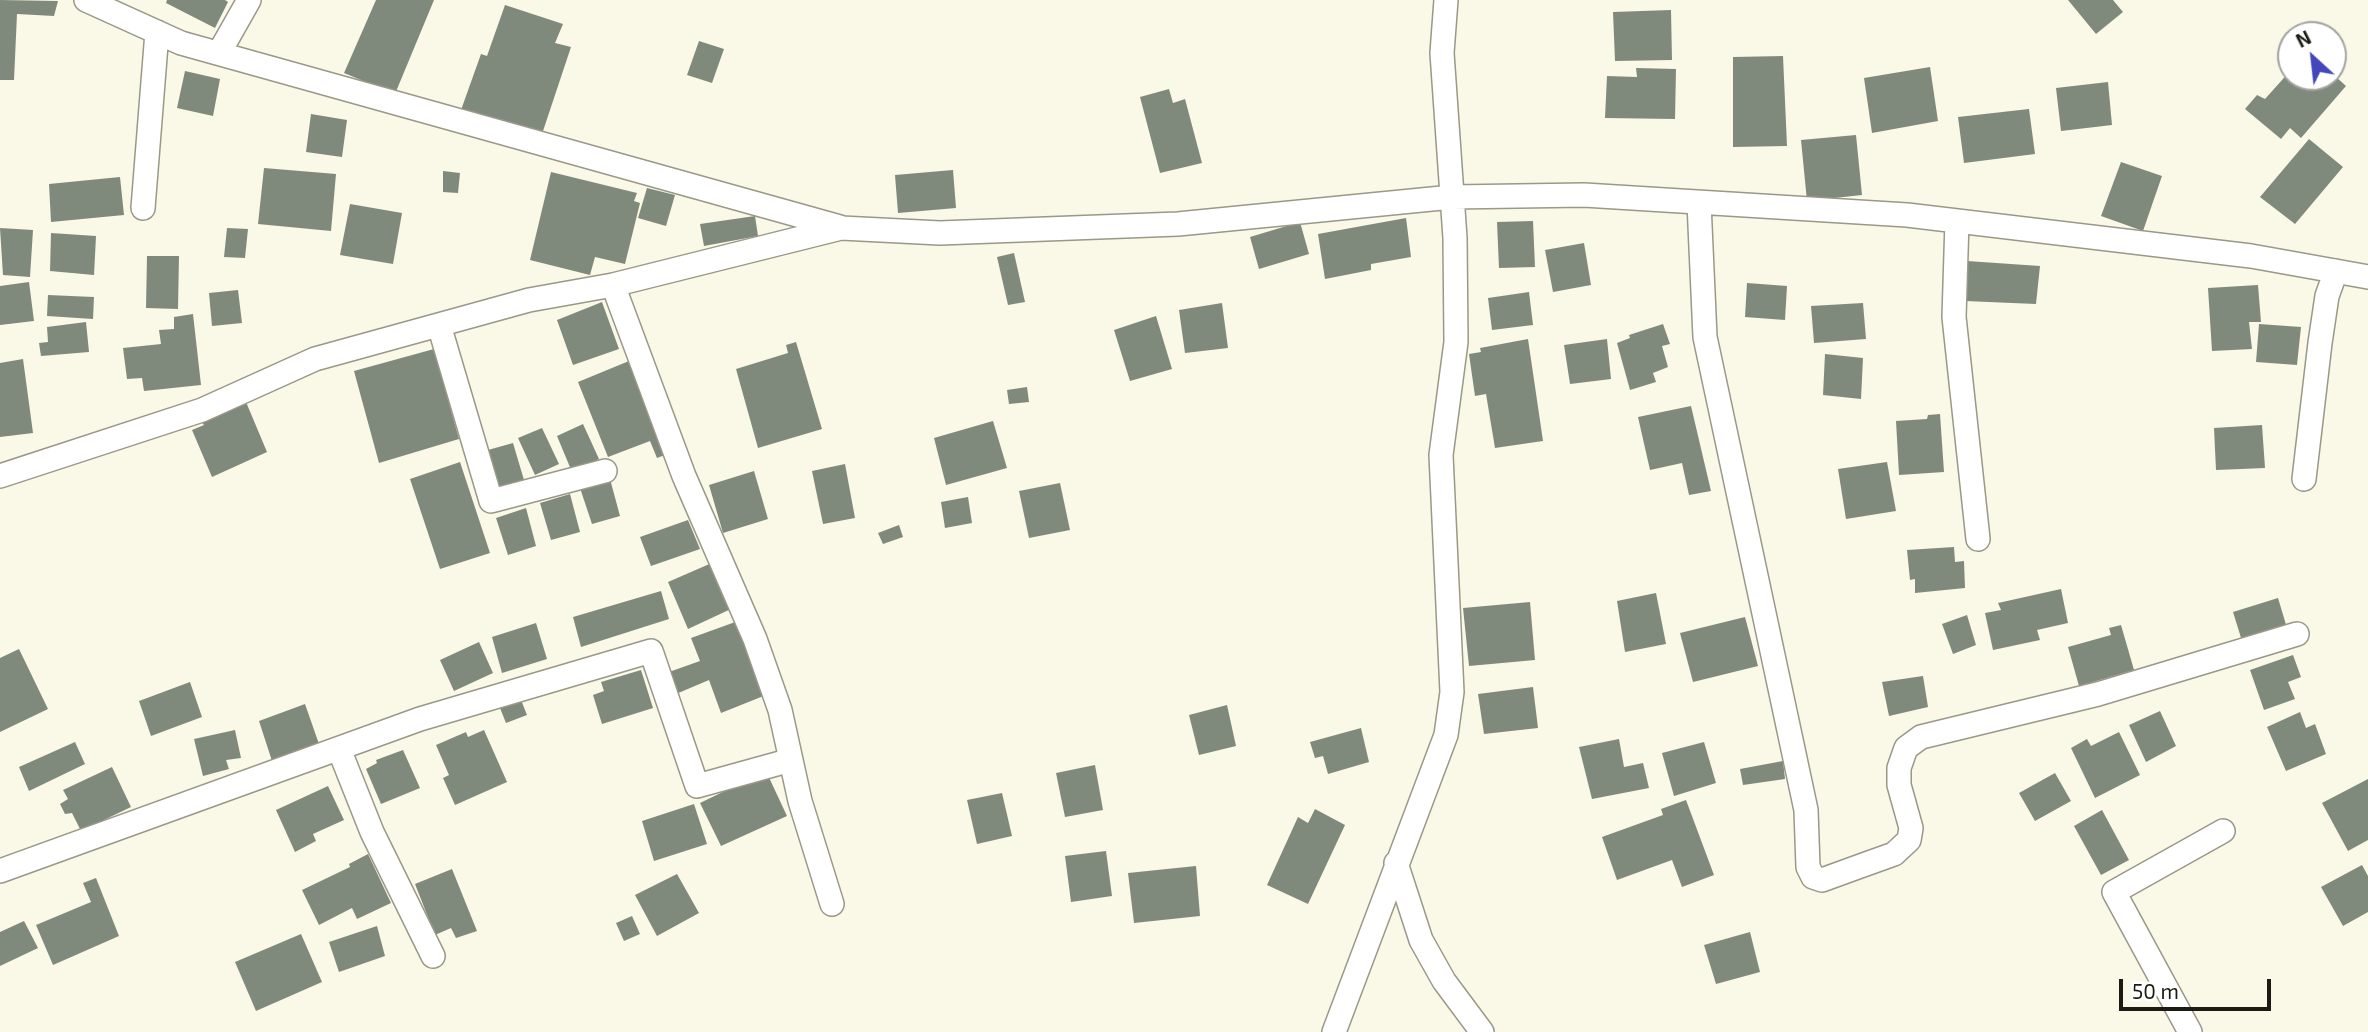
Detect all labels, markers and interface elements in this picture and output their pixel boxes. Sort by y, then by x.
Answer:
north arrow [2277,21,2347,91]
text: N [2292,25,2314,52]
scale bar [2123,965,2275,1009]
text: 50 m [2132,978,2179,1003]

